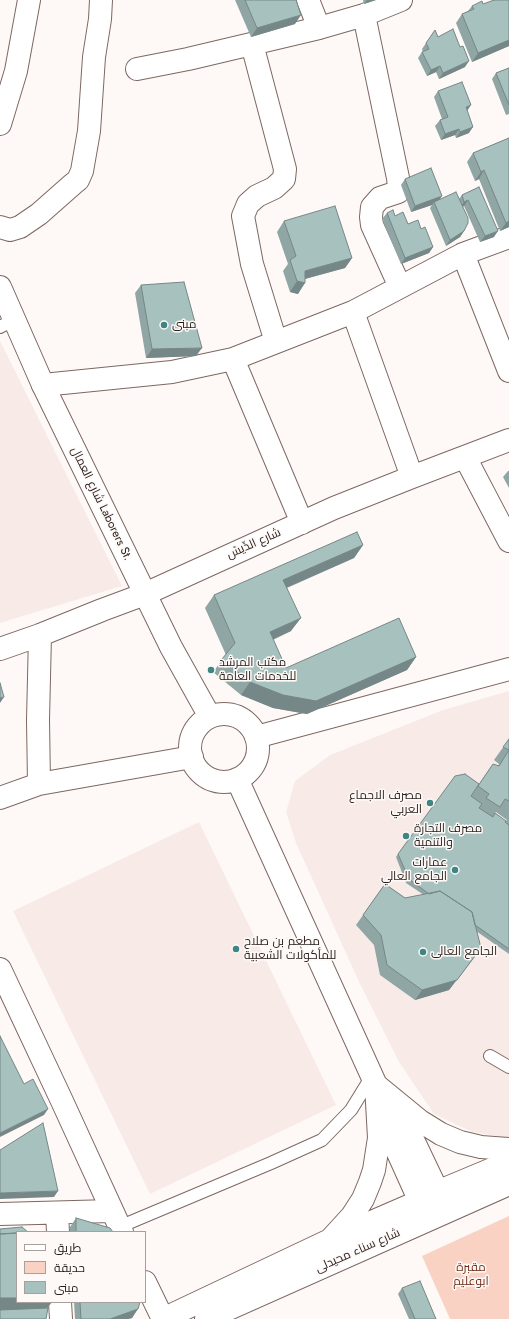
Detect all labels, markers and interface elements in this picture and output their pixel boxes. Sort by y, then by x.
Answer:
place label: مبنى [172,318,197,332]
marker: مبنى [159,320,169,330]
street label: شارع العمال Laborers St. [67,445,135,563]
street label: شارع الدِّيسْ [225,526,283,562]
place label: مكتب المرشد للخدمات العامة [219,656,296,684]
marker: مكتب المرشد للخدمات العامة [206,665,216,675]
place label: مصرف الاجماع العربي [349,789,422,817]
marker: مصرف الاجماع العربي [425,798,435,808]
place label: مصرف التجارة والتنمية [414,822,482,850]
marker: مصرف التجارة والتنمية [401,831,411,841]
place label: عمارات الجامع العالي [381,856,447,884]
marker: عمارات الجامع العالي [450,865,460,875]
place label: مطعم بن صلاح للمأكولات الشعبية [244,935,336,963]
marker: مطعم بن صلاح للمأكولات الشعبية [231,944,241,954]
place label: الجامع العالى [431,945,497,959]
marker: الجامع العالى [418,947,428,957]
street label: شارع سناء محيدلى [313,1226,403,1276]
legend [16,1231,146,1303]
text: طريق [54,1239,81,1257]
text: حديقة [54,1259,85,1277]
park label: مقبرة ابوعليم [453,1261,489,1289]
text: مبنى [54,1279,79,1297]

